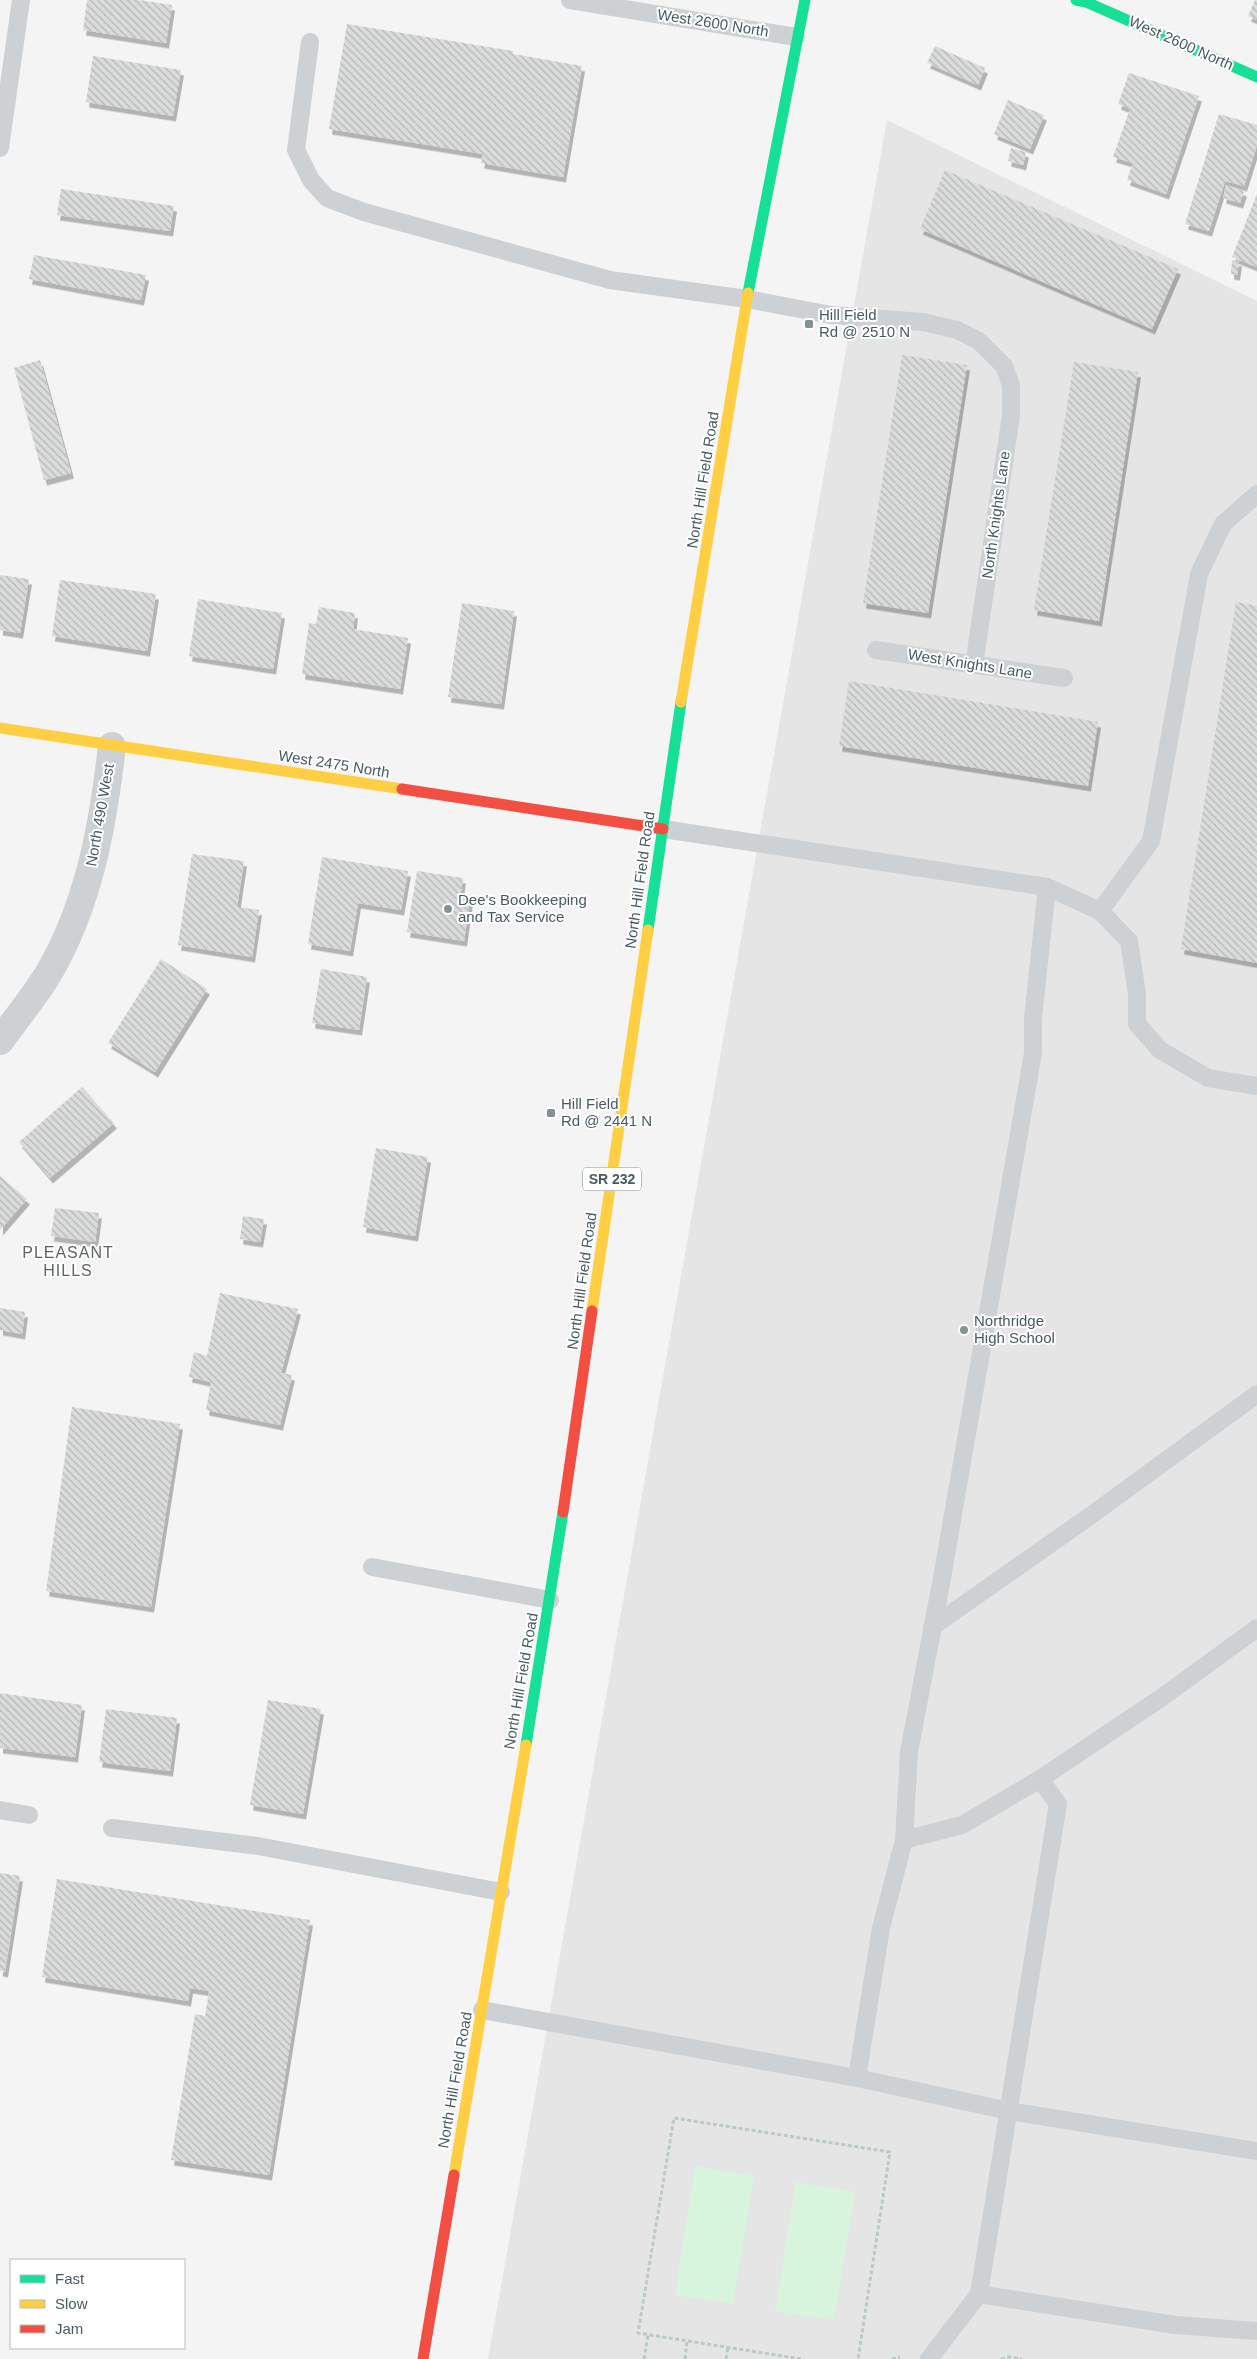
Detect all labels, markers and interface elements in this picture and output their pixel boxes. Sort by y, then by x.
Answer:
street label: West 2600 North [656,5,770,40]
street label: West 2600 North [1126,12,1236,73]
place label: Hill Field Rd @ 2510 N [819,306,910,340]
marker: Hill Field Rd @ 2510 N [803,318,815,330]
street label: North Hill Field Road [683,410,722,550]
street label: North Knights Lane [978,450,1013,580]
street label: West Knights Lane [907,645,1033,682]
street label: West 2475 North [277,746,391,781]
street label: North 490 West [82,761,117,868]
street label: North Hill Field Road [621,810,658,950]
place label: Dee's Bookkeeping and Tax Service [458,891,587,925]
marker: Dee's Bookkeeping and Tax Service [442,903,454,915]
place label: Hill Field Rd @ 2441 N [561,1095,652,1129]
marker: Hill Field Rd @ 2441 N [545,1107,557,1119]
road number: SR 232 [583,1168,641,1190]
street label: North Hill Field Road [563,1211,600,1351]
district label: PLEASANT HILLS [22,1244,114,1279]
place label: Northridge High School [974,1312,1055,1346]
marker: Northridge High School [958,1324,970,1336]
street label: North Hill Field Road [500,1611,541,1751]
street label: North Hill Field Road [434,2010,475,2150]
legend [10,2259,185,2349]
text: Fast [55,2270,85,2287]
text: Slow [55,2295,88,2312]
text: Jam [55,2320,83,2337]

